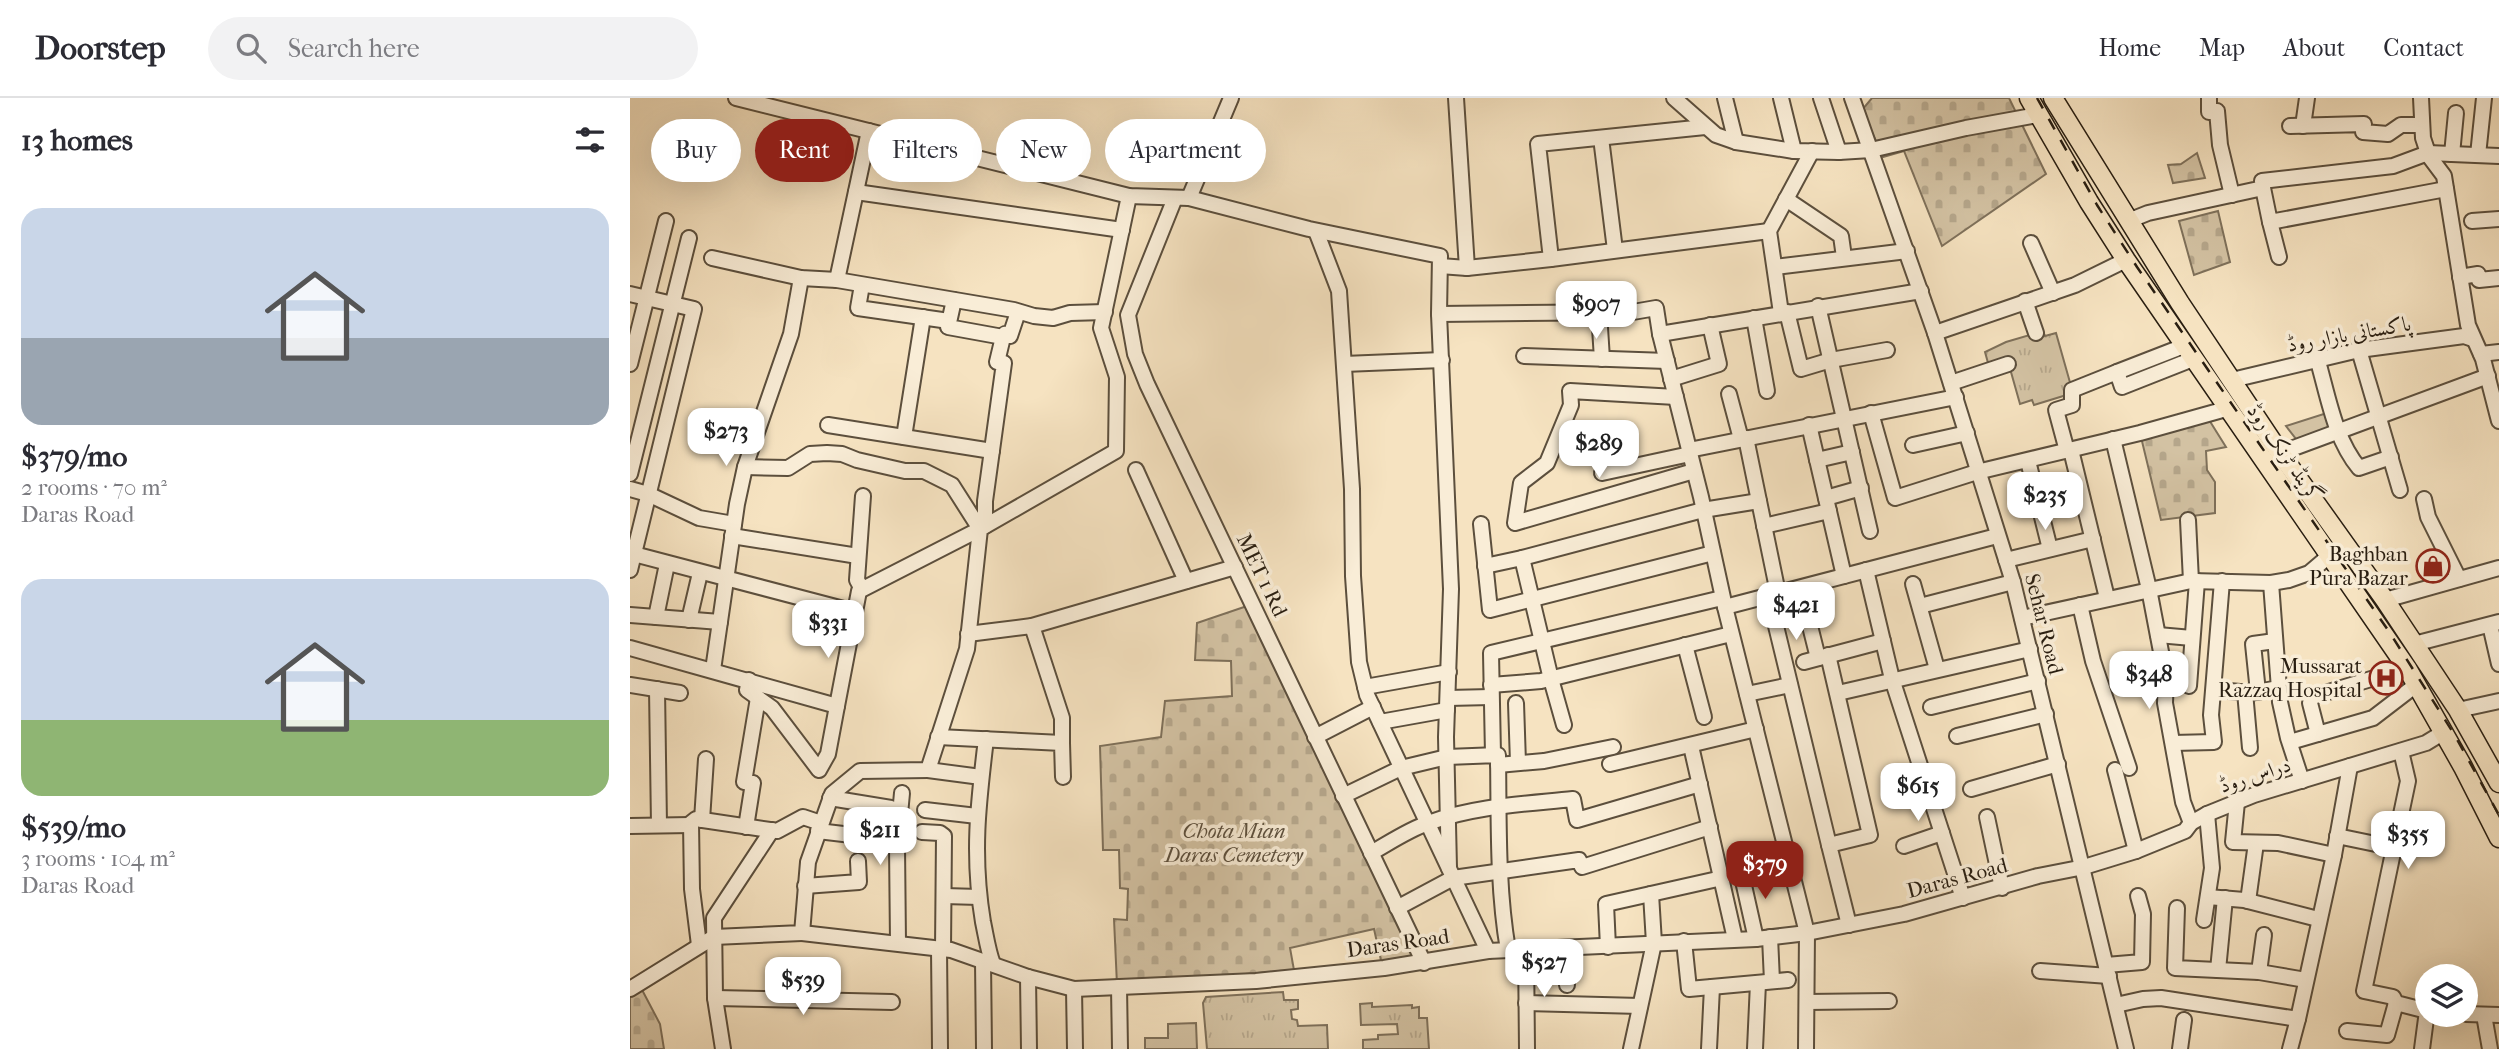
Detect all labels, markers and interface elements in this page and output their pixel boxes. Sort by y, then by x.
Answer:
search box [208,17,698,80]
text: Doorstep [35,29,166,68]
icon: search [232,29,270,67]
text: Search here [288,33,420,64]
text: Home [2099,34,2161,62]
text: Map [2199,34,2245,62]
text: About [2283,34,2345,62]
text: Contact [2383,34,2464,62]
chip: Buy [651,119,741,182]
chip: Rent [755,119,854,182]
chip: Filters [868,119,982,182]
chip: New [996,119,1091,182]
chip: Apartment [1105,119,1266,182]
icon: filters [571,121,609,159]
text: 13 homes [21,123,133,158]
icon: home [252,253,378,379]
pin: $907 [1555,282,1637,341]
text: $907 [1572,290,1620,317]
street label: پاکستانی بازار روڈ [2285,311,2414,360]
street label: گرینڈ ٹرنک روڈ [2241,398,2329,508]
pin: $273 [685,408,767,468]
text: $273 [703,417,749,444]
pin: $289 [1558,420,1640,480]
text: $289 [1575,429,1623,456]
text: $379/mo [21,439,127,474]
pin: $235 [2004,472,2086,532]
text: 2 rooms · 70 m² [21,474,167,501]
text: $235 [2023,481,2067,508]
text: Daras Road [21,501,134,528]
street label: MET 1 Rd [1232,530,1293,621]
place label: Baghban Pura Bazar [2309,542,2408,590]
shop icon: Baghban Pura Bazar [2414,547,2452,585]
street label: Sehar Road [2020,571,2068,677]
pin: $421 [1755,582,1837,642]
text: $421 [1773,591,1819,618]
pin: $331 [787,601,869,660]
text: $331 [808,609,848,636]
icon: home [252,624,378,750]
pin: $348 [2108,652,2190,711]
place label: Mussarat Razzaq Hospital [2218,654,2363,702]
hospital icon: Mussarat Razzaq Hospital [2367,659,2405,697]
text: $348 [2125,660,2173,687]
street label: دراس روڈ [2216,752,2294,798]
pin: $615 [1877,764,1959,823]
text: $615 [1896,772,1940,799]
pin: $211 [839,808,921,867]
text: $539/mo [21,810,126,845]
pin: $355 [2367,812,2449,871]
text: $211 [860,816,900,843]
park label: Chota Mian Daras Cemetery [1163,819,1304,867]
text: $355 [2387,820,2429,847]
pin: $379 [1724,842,1806,901]
text: 3 rooms · 104 m² [21,845,175,872]
text: $379 [1742,850,1788,877]
street label: Daras Road [1904,853,2011,903]
text: Daras Road [21,872,134,899]
street label: Daras Road [1345,924,1451,962]
pin: $527 [1503,940,1585,999]
text: $527 [1521,948,1567,975]
pin: $539 [762,958,844,1017]
map controls [2415,964,2478,1027]
button: layers [2415,964,2478,1027]
text: $539 [781,966,825,993]

